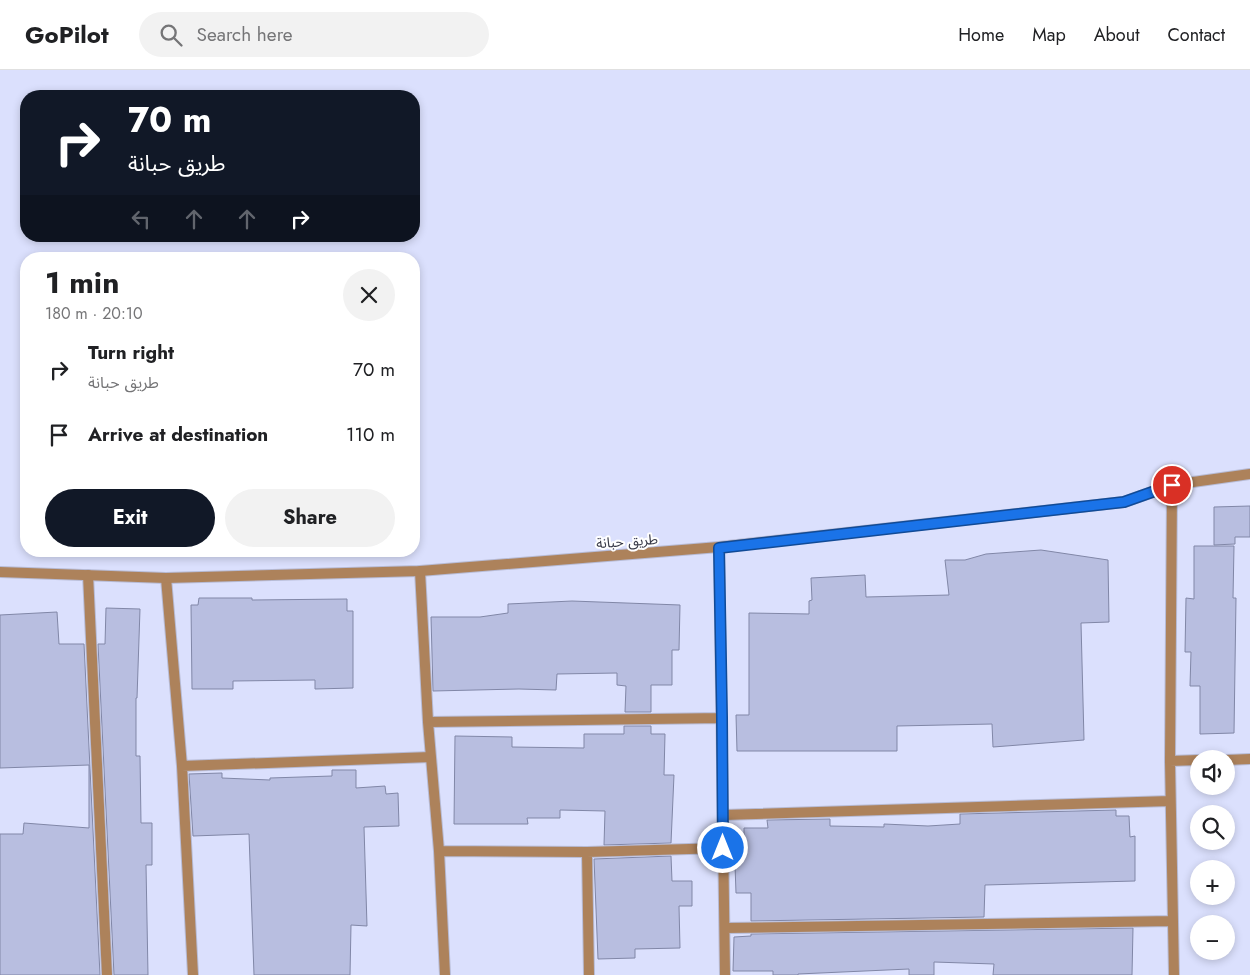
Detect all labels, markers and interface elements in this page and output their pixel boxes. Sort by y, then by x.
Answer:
search box [139,12,489,57]
text: GoPilot [25,17,109,52]
icon: search [157,21,185,49]
text: Search here [197,21,293,48]
text: Home [958,22,1004,48]
text: Map [1032,22,1066,48]
text: About [1094,22,1139,48]
text: Contact [1167,22,1225,48]
text: 70 m [128,95,211,145]
icon: right [45,110,110,175]
text: طريق حبانة [128,147,225,179]
icon: left [127,205,155,233]
icon: ahead [180,205,208,233]
icon: ahead [233,205,261,233]
icon: right [286,205,314,233]
text: 1 min [45,261,119,304]
button: close [343,269,395,321]
text: 180 m · 20:10 [45,302,143,325]
text: Turn right [88,339,174,366]
icon: right [45,356,73,384]
text: 70 m [353,356,395,383]
text: طريق حبانة [88,371,159,394]
icon: arrive [45,421,73,449]
text: Arrive at destination [88,421,268,448]
text: 110 m [346,421,395,448]
pin [1151,464,1193,506]
icon: arrive [1158,471,1186,499]
button: Exit [45,489,215,547]
button: Share [225,489,395,547]
street label: طريق حبانة [595,529,659,553]
map controls [1190,750,1235,960]
button: sound [1190,750,1235,795]
button: search [1190,805,1235,850]
position arrow [696,821,748,873]
button: + [1190,860,1235,905]
button: − [1190,915,1235,960]

